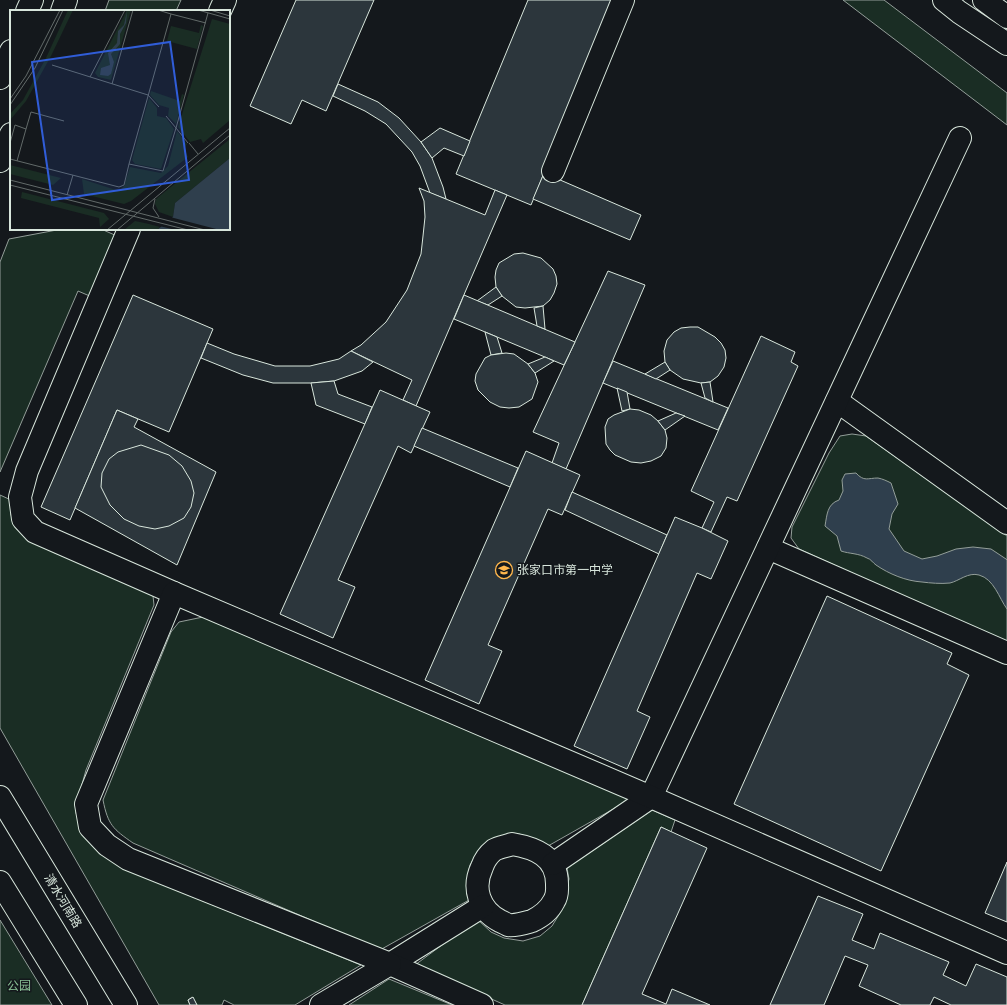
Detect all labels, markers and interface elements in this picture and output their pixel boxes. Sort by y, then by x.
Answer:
inset map [10,10,230,230]
school or university icon: 张家口市第一中学 [494,560,514,580]
place label: 张家口市第一中学 [517,563,613,577]
street label: 清水河南路 [42,872,84,930]
park label: 公园 [7,979,31,993]

